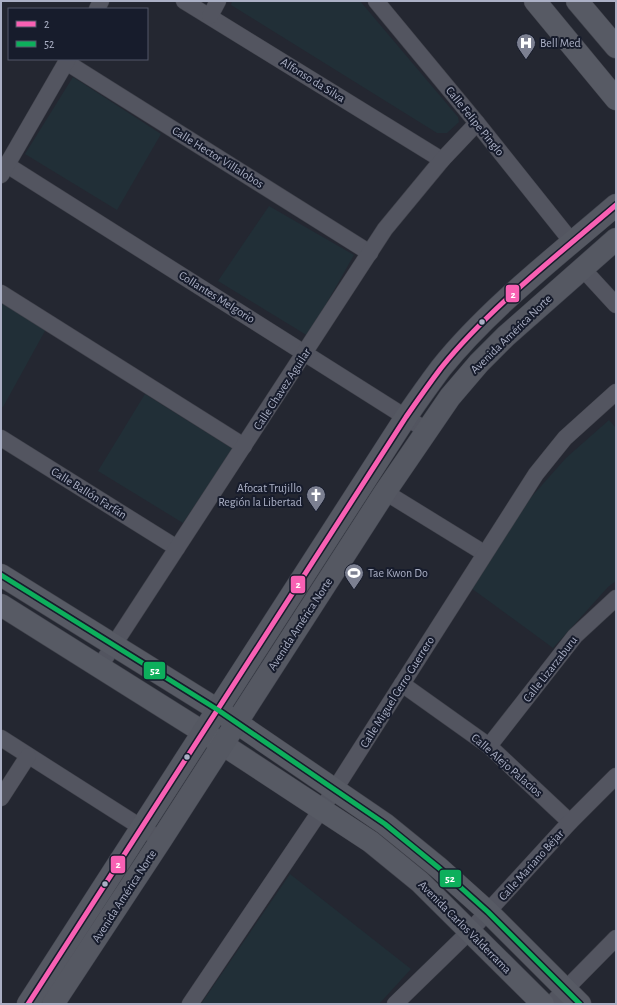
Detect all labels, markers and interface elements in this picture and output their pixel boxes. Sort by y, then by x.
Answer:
legend [8,8,148,60]
text: 2 [44,18,50,30]
hospital icon: Bell Med [515,32,537,60]
place label: Bell Med [540,37,581,49]
text: 52 [44,38,55,50]
street label: Alfonso da Silva [279,55,348,105]
street label: Calle Felipe Pinglo [444,84,506,158]
street label: Calle Hector Villalobos [170,124,266,190]
street label: Collantes Melgorio [177,269,257,325]
line badge: 2 [505,284,520,303]
text: 2 [510,289,516,300]
street label: Avenida América Norte [468,292,554,376]
unlabelled marker [477,317,487,327]
street label: Calle Chavez Aguilar [251,346,313,432]
street label: Calle Ballón Farfán [49,465,129,521]
place label: Afocat Trujillo Región la Libertad [218,482,302,508]
church icon: Afocat Trujillo Región la Libertad [305,484,327,512]
sports icon: Tae Kwon Do [343,562,365,590]
place label: Tae Kwon Do [368,567,428,579]
line badge: 2 [290,575,306,594]
street label: Avenida América Norte [266,576,334,672]
text: 2 [295,579,301,590]
street label: Calle Miguel Cerro Guerrero [358,634,436,750]
street label: Calle Lizarzaburu [521,634,579,704]
line badge: 52 [143,661,166,680]
text: 52 [150,665,160,676]
street label: Calle Alejo Palacios [469,731,545,800]
unlabelled marker [182,752,192,762]
street label: Calle Mariano Béjar [496,827,567,903]
street label: Avenida América Norte [90,848,158,944]
line badge: 2 [110,855,126,874]
text: 2 [115,859,121,870]
line badge: 52 [439,869,462,888]
text: 52 [445,873,455,884]
street label: Avenida Carlos Valderrama [416,878,514,976]
unlabelled marker [100,879,110,889]

